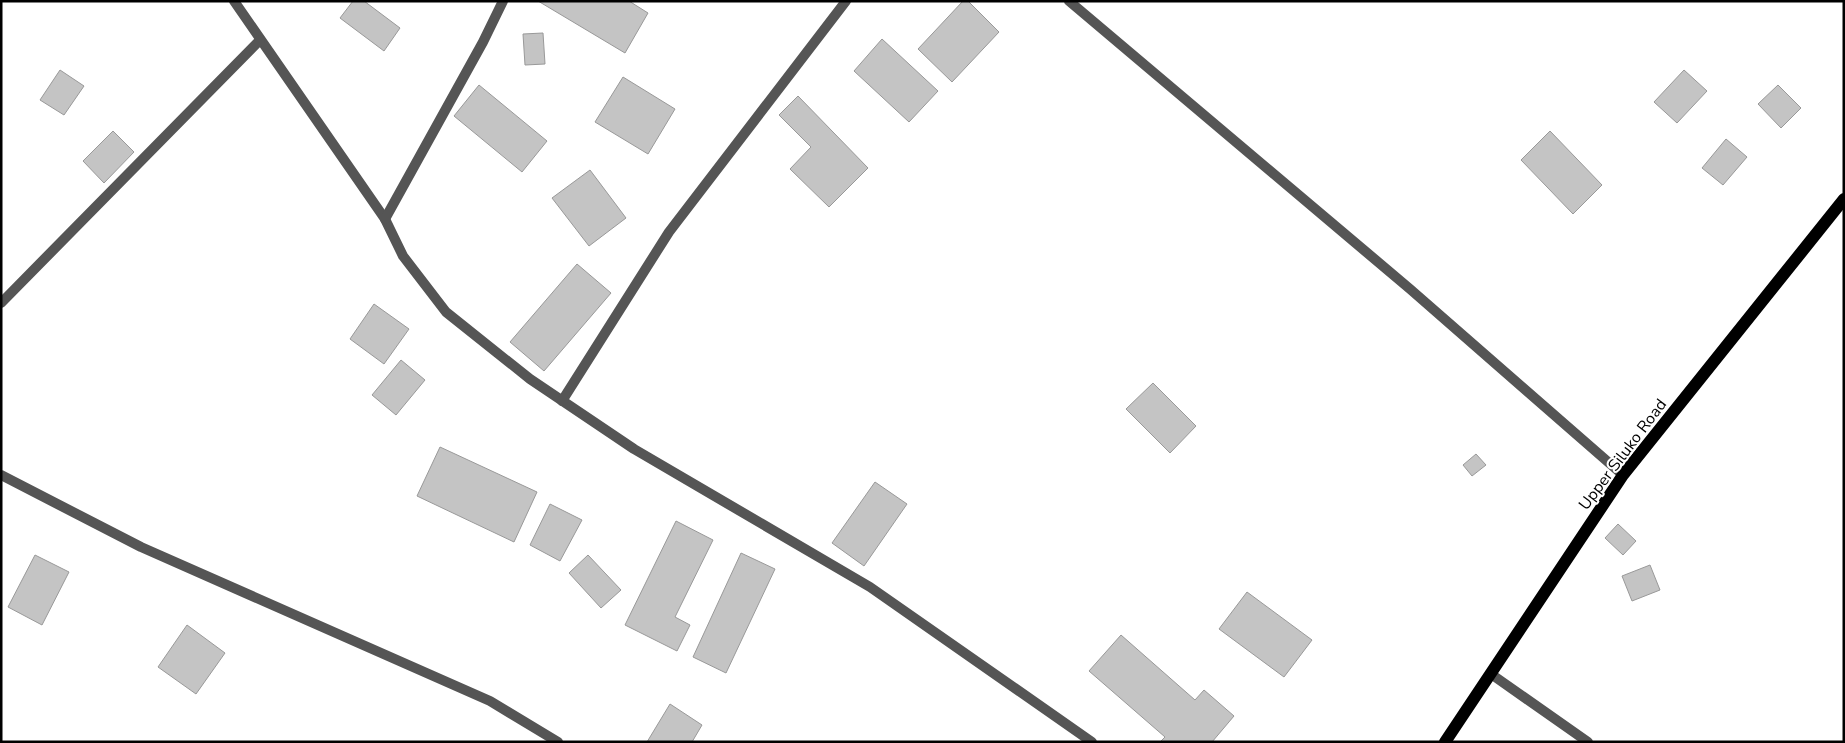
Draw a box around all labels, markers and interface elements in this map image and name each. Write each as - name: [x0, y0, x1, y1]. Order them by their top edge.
- street label: Upper Siluko Road: [1574, 394, 1672, 515]

